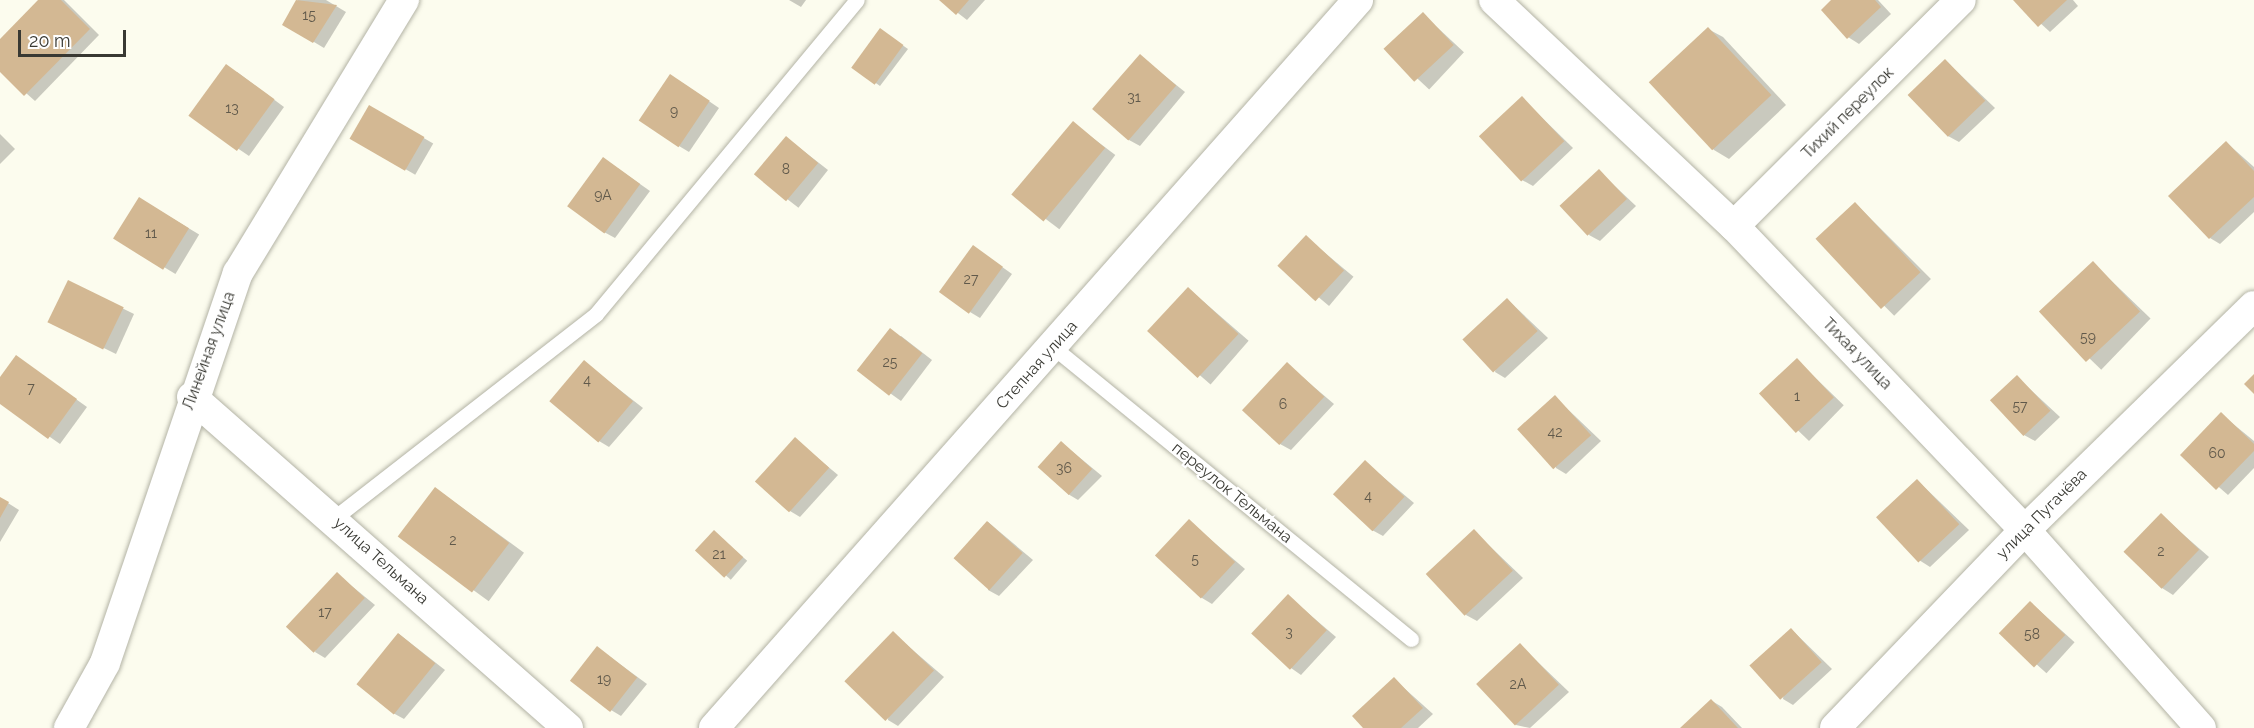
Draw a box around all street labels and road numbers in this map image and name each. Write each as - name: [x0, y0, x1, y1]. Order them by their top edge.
- street label: Тихий переулок: [1798, 63, 1898, 163]
- street label: Линейная улица: [179, 289, 239, 413]
- street label: Тихая улица: [1818, 314, 1896, 394]
- street label: Степная улица: [992, 317, 1082, 413]
- street label: переулок Тельмана: [1168, 439, 1296, 547]
- street label: улица Пугачёва: [1993, 465, 2091, 563]
- street label: улица Тельмана: [329, 513, 433, 609]

